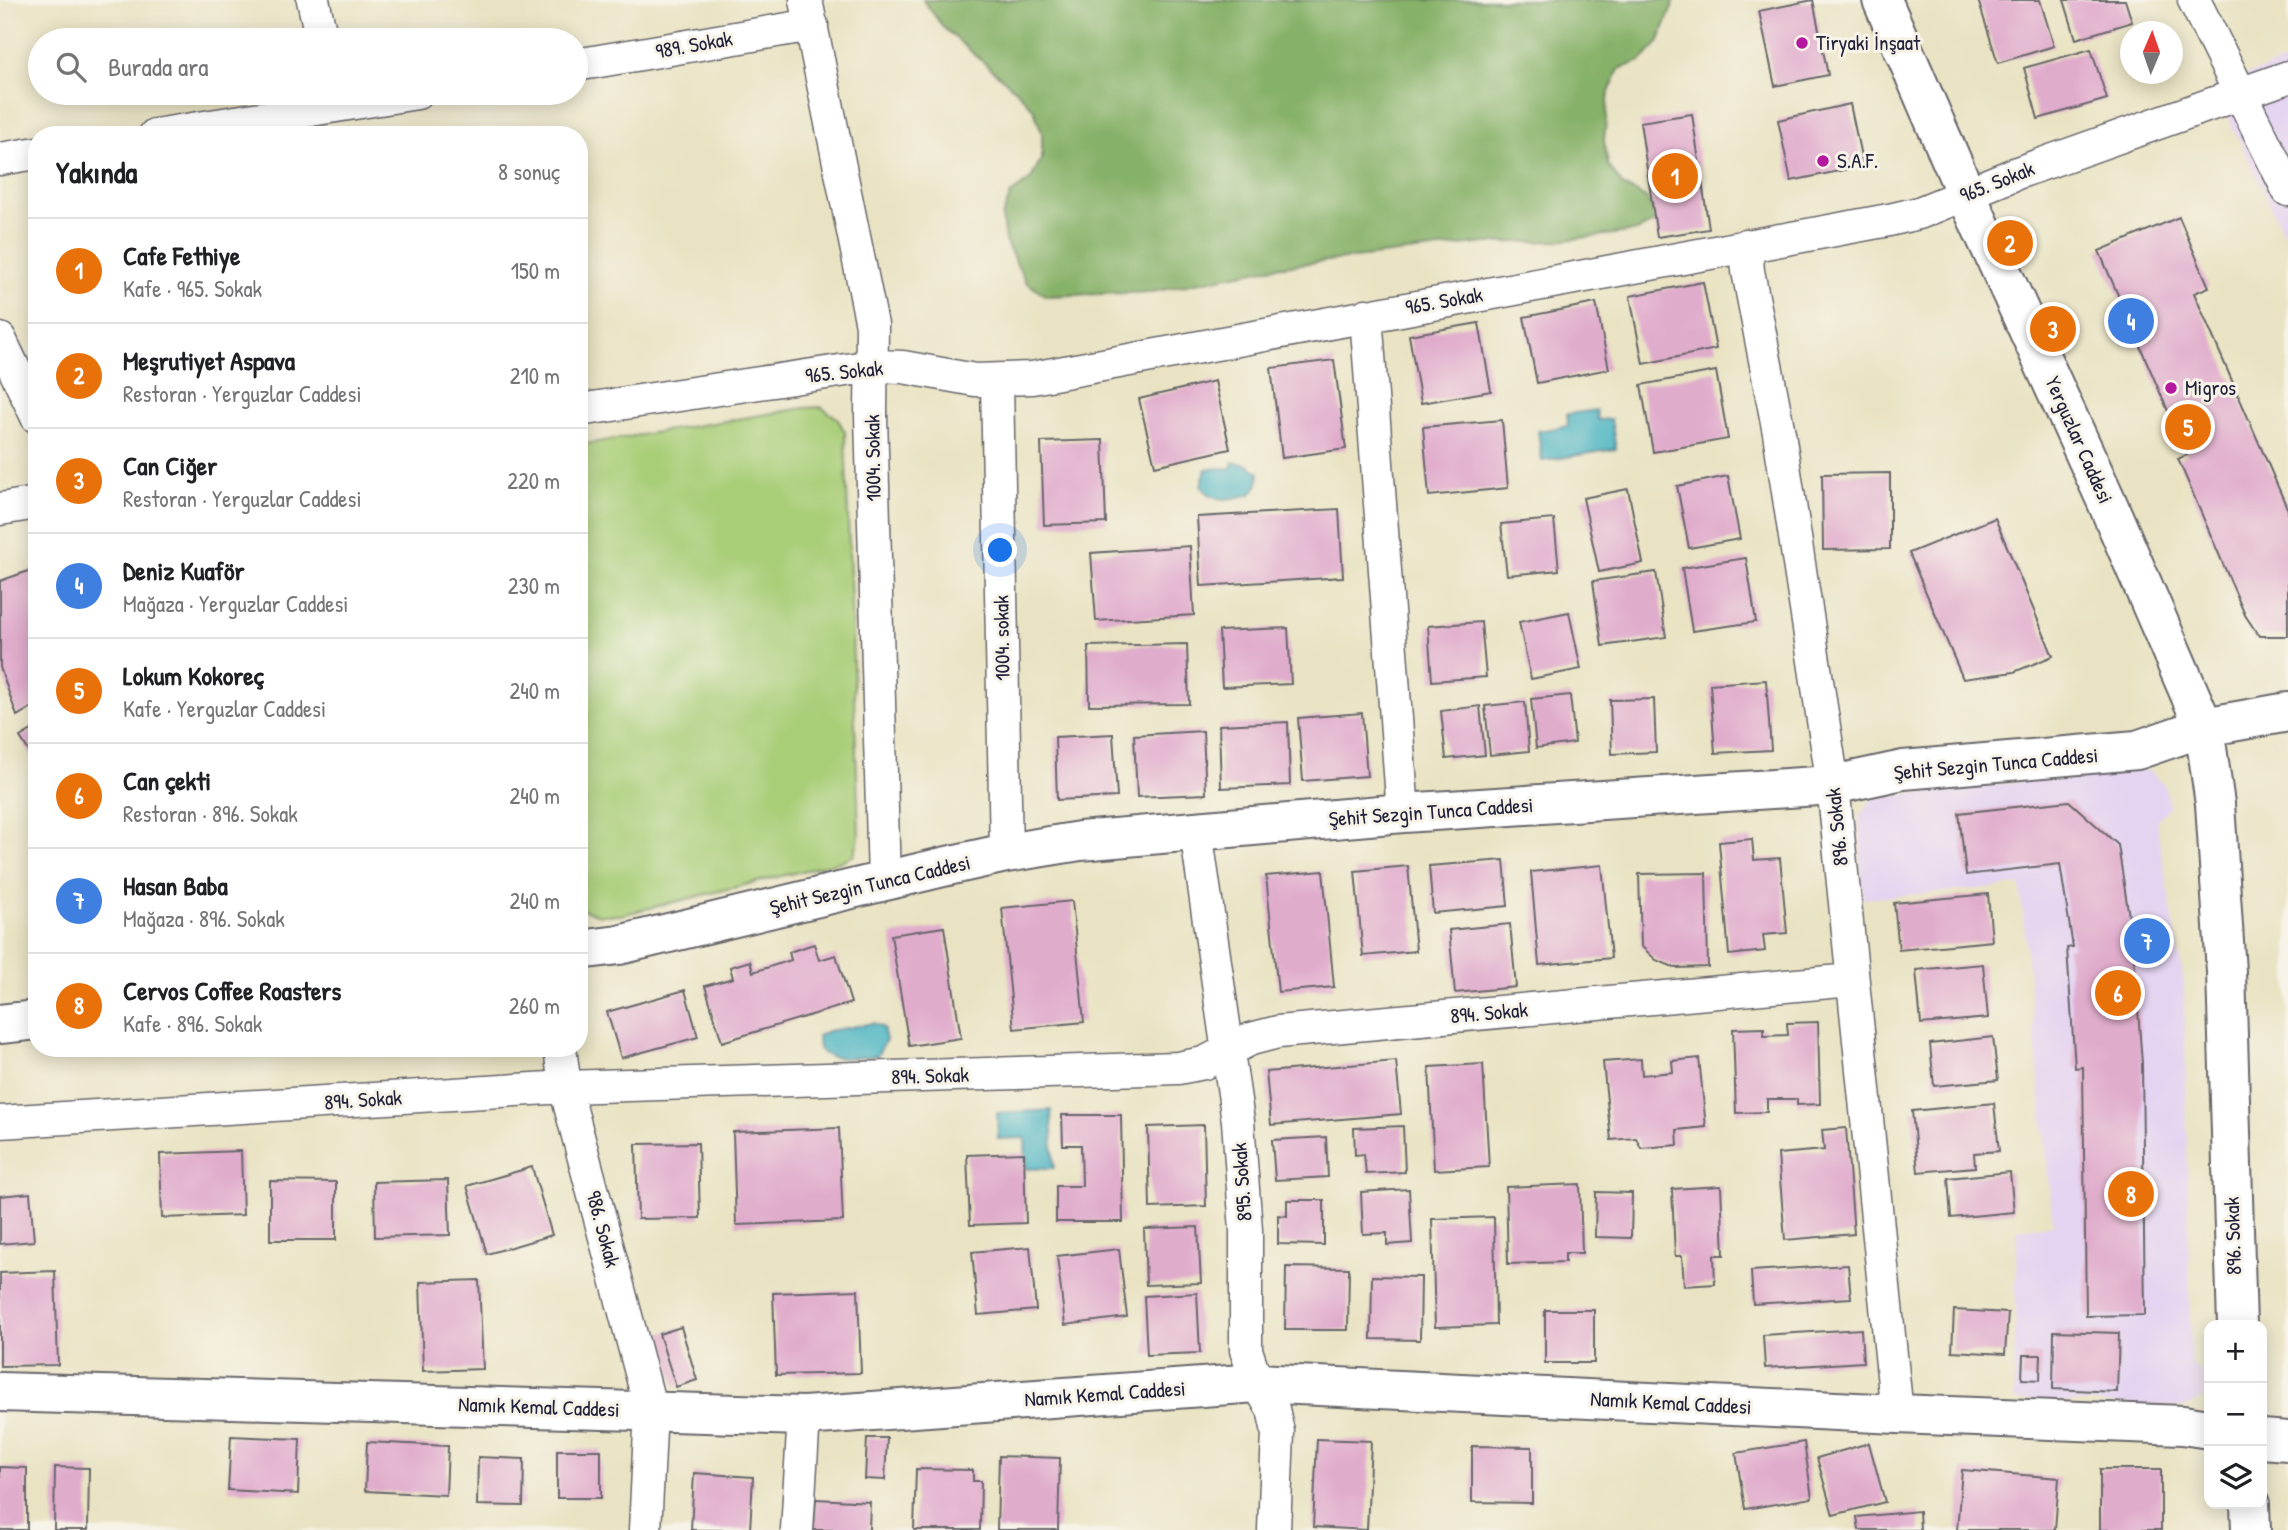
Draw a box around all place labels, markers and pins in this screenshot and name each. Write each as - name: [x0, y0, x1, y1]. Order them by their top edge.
- place label: Tiryaki İnşaat: [1816, 28, 1921, 57]
- marker: Tiryaki İnşaat: [1794, 35, 1810, 51]
- place label: S.A.F.: [1837, 146, 1878, 175]
- pin: 1: [1652, 150, 1698, 202]
- marker: S.A.F.: [1815, 153, 1831, 169]
- pin: 2: [1987, 217, 2033, 269]
- pin: 4: [2108, 295, 2154, 347]
- pin: 3: [2030, 303, 2076, 355]
- place label: Migros: [2185, 373, 2236, 402]
- marker: Migros: [2163, 380, 2179, 396]
- pin: 5: [2165, 401, 2211, 453]
- pin: 7: [2124, 915, 2170, 967]
- pin: 6: [2095, 967, 2141, 1019]
- pin: 8: [2108, 1168, 2154, 1220]

